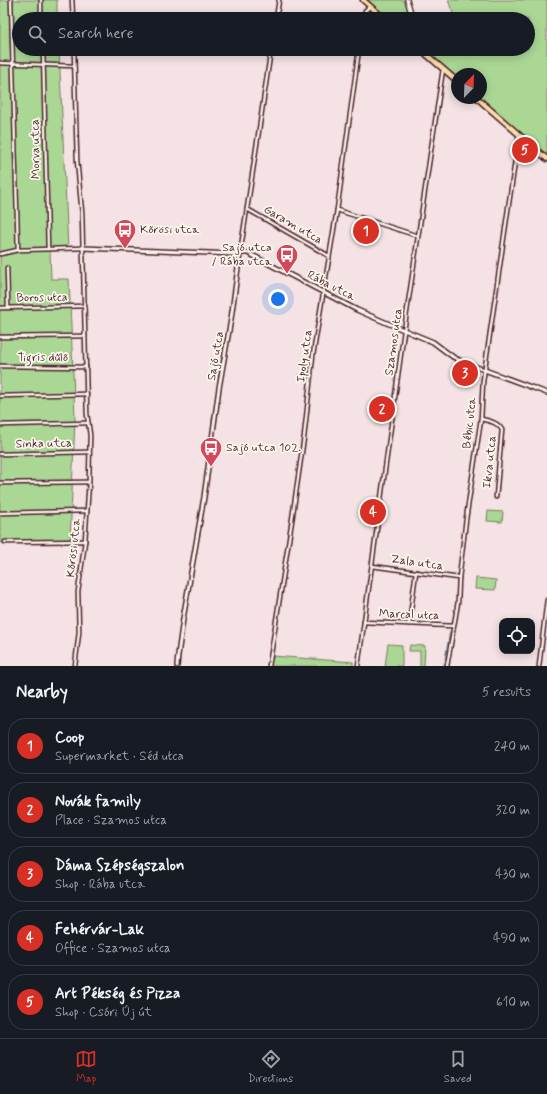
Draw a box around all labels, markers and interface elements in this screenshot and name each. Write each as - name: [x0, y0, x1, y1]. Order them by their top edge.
- search box: [12, 12, 535, 56]
- icon: search: [26, 23, 48, 45]
- text: Search here: [58, 24, 134, 44]
- north arrow: [451, 68, 487, 104]
- street label: Morva utca: [27, 119, 45, 179]
- pin: 5: [512, 135, 538, 165]
- street label: Garam utca: [261, 202, 325, 248]
- pin: 1: [353, 216, 379, 246]
- bus stop icon: Kőrösi utca: [112, 217, 138, 250]
- place label: Kőrösi utca: [140, 222, 200, 238]
- place label: Sajó utca / Rába utca: [212, 240, 273, 270]
- bus stop icon: Sajó utca / Rába utca: [274, 242, 300, 275]
- street label: Rába utca: [304, 267, 358, 305]
- your location: [268, 289, 288, 309]
- street label: Boros utca: [16, 290, 68, 306]
- street label: Szamos utca: [381, 307, 407, 377]
- street label: Ipoly utca: [293, 329, 317, 383]
- street label: Sajó utca: [204, 330, 228, 382]
- street label: Tigris dűlő: [18, 350, 68, 367]
- pin: 3: [452, 358, 478, 388]
- pin: 2: [369, 394, 395, 424]
- street label: Bébic utca: [459, 396, 481, 449]
- bus stop icon: Sajó utca 102.: [198, 435, 224, 468]
- street label: Ikva utca: [479, 435, 501, 489]
- street label: Sinka utca: [16, 436, 72, 452]
- place label: Sajó utca 102.: [226, 440, 301, 456]
- pin: 4: [360, 497, 386, 527]
- street label: Kőrösi utca: [63, 517, 85, 578]
- street label: Zala utca: [390, 551, 444, 575]
- street label: Marcal utca: [379, 606, 439, 624]
- map controls: [499, 618, 535, 654]
- button: locate: [499, 618, 535, 654]
- text: Nearby: [16, 681, 68, 703]
- text: 5 results: [482, 684, 531, 701]
- text: Coop: [55, 728, 84, 748]
- text: 1: [27, 738, 33, 755]
- text: 240 m: [494, 738, 530, 755]
- text: Supermarket · Séd utca: [55, 748, 184, 765]
- text: Novák family: [55, 792, 141, 812]
- text: 2: [27, 802, 33, 819]
- text: 320 m: [496, 802, 530, 819]
- text: Place · Szamos utca: [55, 812, 167, 829]
- text: Dáma Szépségszalon: [55, 856, 184, 876]
- text: 3: [27, 866, 33, 883]
- text: 430 m: [495, 866, 530, 883]
- text: Shop · Rába utca: [55, 876, 145, 893]
- text: Fehérvár-Lak: [55, 920, 144, 940]
- text: 4: [26, 930, 34, 947]
- text: 490 m: [493, 930, 530, 947]
- text: Office · Szamos utca: [55, 940, 171, 957]
- text: Art Pékség és Pizza: [55, 984, 180, 1004]
- text: 5: [26, 994, 34, 1011]
- text: 610 m: [496, 994, 530, 1011]
- text: Shop · Csóri Új út: [55, 1004, 152, 1021]
- tab: Map: [75, 1048, 97, 1086]
- tab: Directions: [248, 1048, 293, 1086]
- tab: Saved: [444, 1048, 472, 1086]

